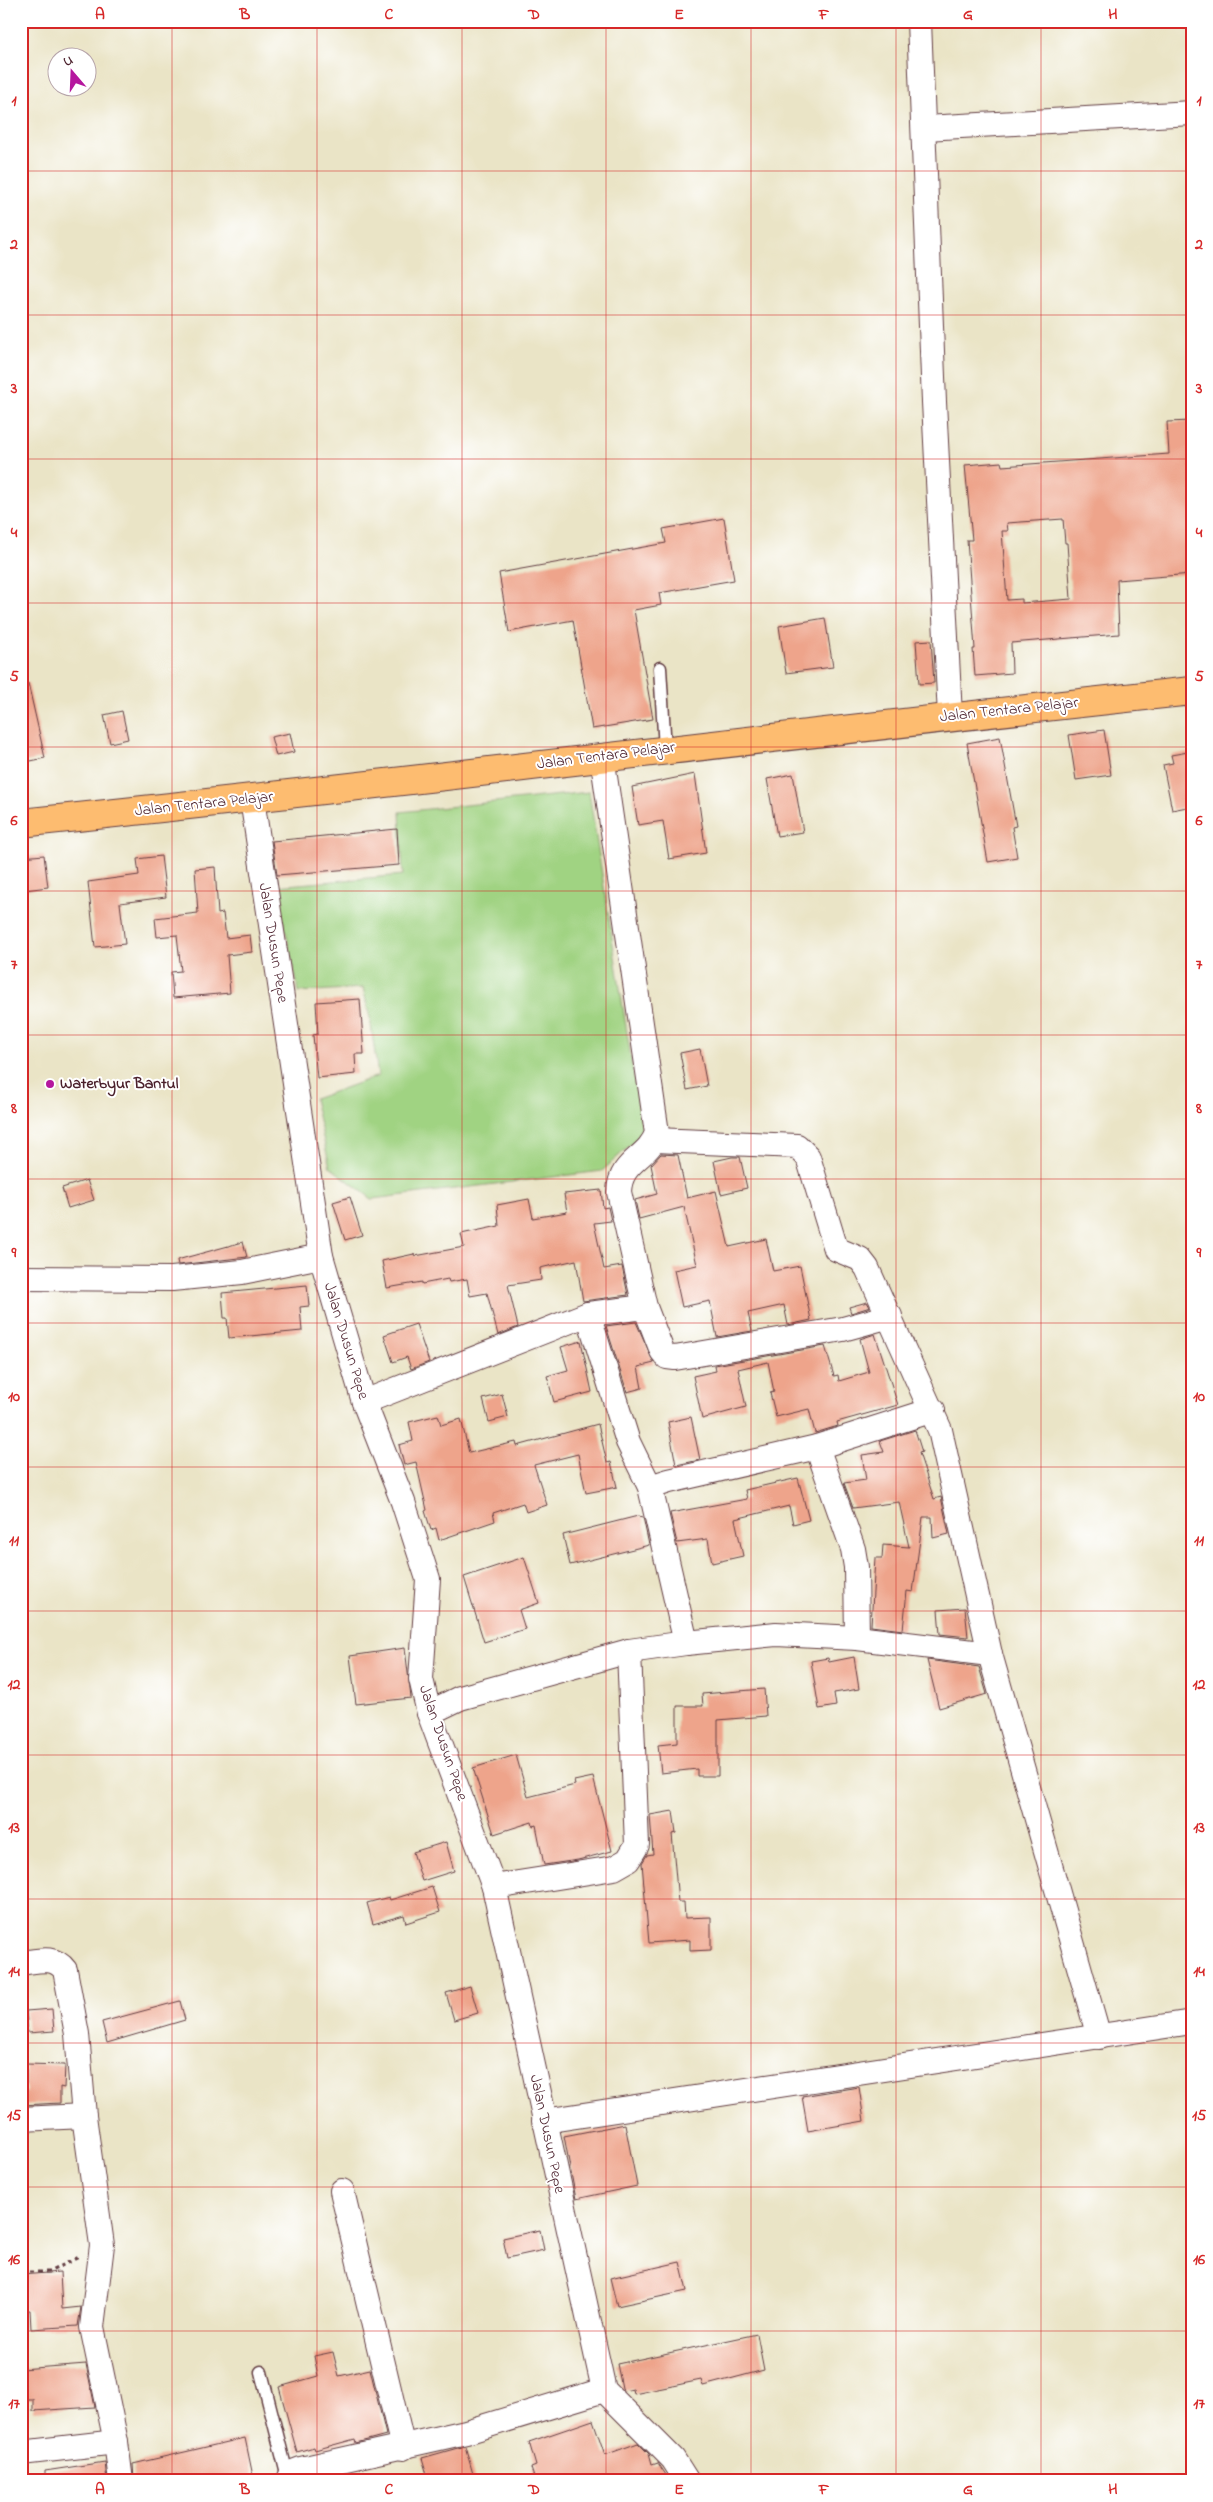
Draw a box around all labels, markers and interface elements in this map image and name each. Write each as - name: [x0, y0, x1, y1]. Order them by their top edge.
- text: A: [95, 3, 105, 27]
- text: B: [239, 3, 251, 27]
- text: C: [385, 3, 394, 27]
- text: D: [527, 3, 540, 27]
- text: E: [674, 3, 684, 27]
- text: F: [818, 3, 830, 27]
- text: G: [963, 3, 973, 27]
- text: H: [1108, 3, 1118, 27]
- north arrow: [48, 48, 98, 98]
- text: U: [61, 50, 76, 72]
- text: 1: [11, 89, 17, 113]
- text: 1: [1196, 89, 1202, 113]
- text: 2: [9, 233, 18, 257]
- text: 2: [1194, 233, 1203, 257]
- text: 3: [10, 377, 18, 401]
- text: 3: [1195, 377, 1203, 401]
- text: 4: [10, 521, 18, 545]
- text: 4: [1195, 521, 1203, 545]
- text: 5: [9, 665, 19, 689]
- text: 5: [1194, 665, 1204, 689]
- street label: Jalan Tentara Pelajar: [939, 691, 1079, 729]
- street label: Jalan Tentara Pelajar: [536, 736, 677, 776]
- street label: Jalan Tentara Pelajar: [134, 785, 274, 823]
- text: 6: [9, 809, 18, 833]
- text: 6: [1194, 809, 1203, 833]
- street label: Jalan Dusun Pepe: [252, 881, 294, 1005]
- text: 7: [11, 953, 18, 977]
- text: 7: [1196, 953, 1203, 977]
- place label: Waterbyur Bantul: [60, 1072, 179, 1097]
- marker: Waterbyur Bantul: [44, 1078, 56, 1090]
- text: 8: [10, 1097, 17, 1121]
- text: 8: [1195, 1097, 1202, 1121]
- text: 9: [11, 1241, 17, 1265]
- text: 9: [1196, 1241, 1202, 1265]
- street label: Jalan Dusun Pepe: [317, 1280, 375, 1403]
- text: 10: [8, 1385, 20, 1409]
- text: 10: [1193, 1385, 1205, 1409]
- text: 11: [9, 1529, 20, 1553]
- text: 11: [1194, 1529, 1205, 1553]
- text: 12: [7, 1673, 21, 1697]
- text: 12: [1192, 1673, 1206, 1697]
- street label: Jalan Dusun Pepe: [412, 1682, 474, 1805]
- text: 13: [8, 1816, 20, 1840]
- text: 13: [1193, 1816, 1205, 1840]
- text: 14: [8, 1960, 20, 1984]
- text: 14: [1193, 1960, 1205, 1984]
- street label: Jalan Dusun Pepe: [523, 2072, 571, 2196]
- text: 15: [7, 2104, 22, 2128]
- text: 15: [1192, 2104, 1207, 2128]
- text: 16: [8, 2248, 21, 2272]
- text: 16: [1193, 2248, 1206, 2272]
- text: 17: [8, 2392, 20, 2416]
- text: 17: [1193, 2392, 1205, 2416]
- text: A: [95, 2478, 105, 2502]
- text: B: [239, 2478, 251, 2502]
- text: C: [385, 2478, 394, 2502]
- text: D: [527, 2478, 540, 2502]
- text: E: [674, 2478, 684, 2502]
- text: F: [818, 2478, 830, 2502]
- text: G: [963, 2478, 973, 2502]
- text: H: [1108, 2478, 1118, 2502]

